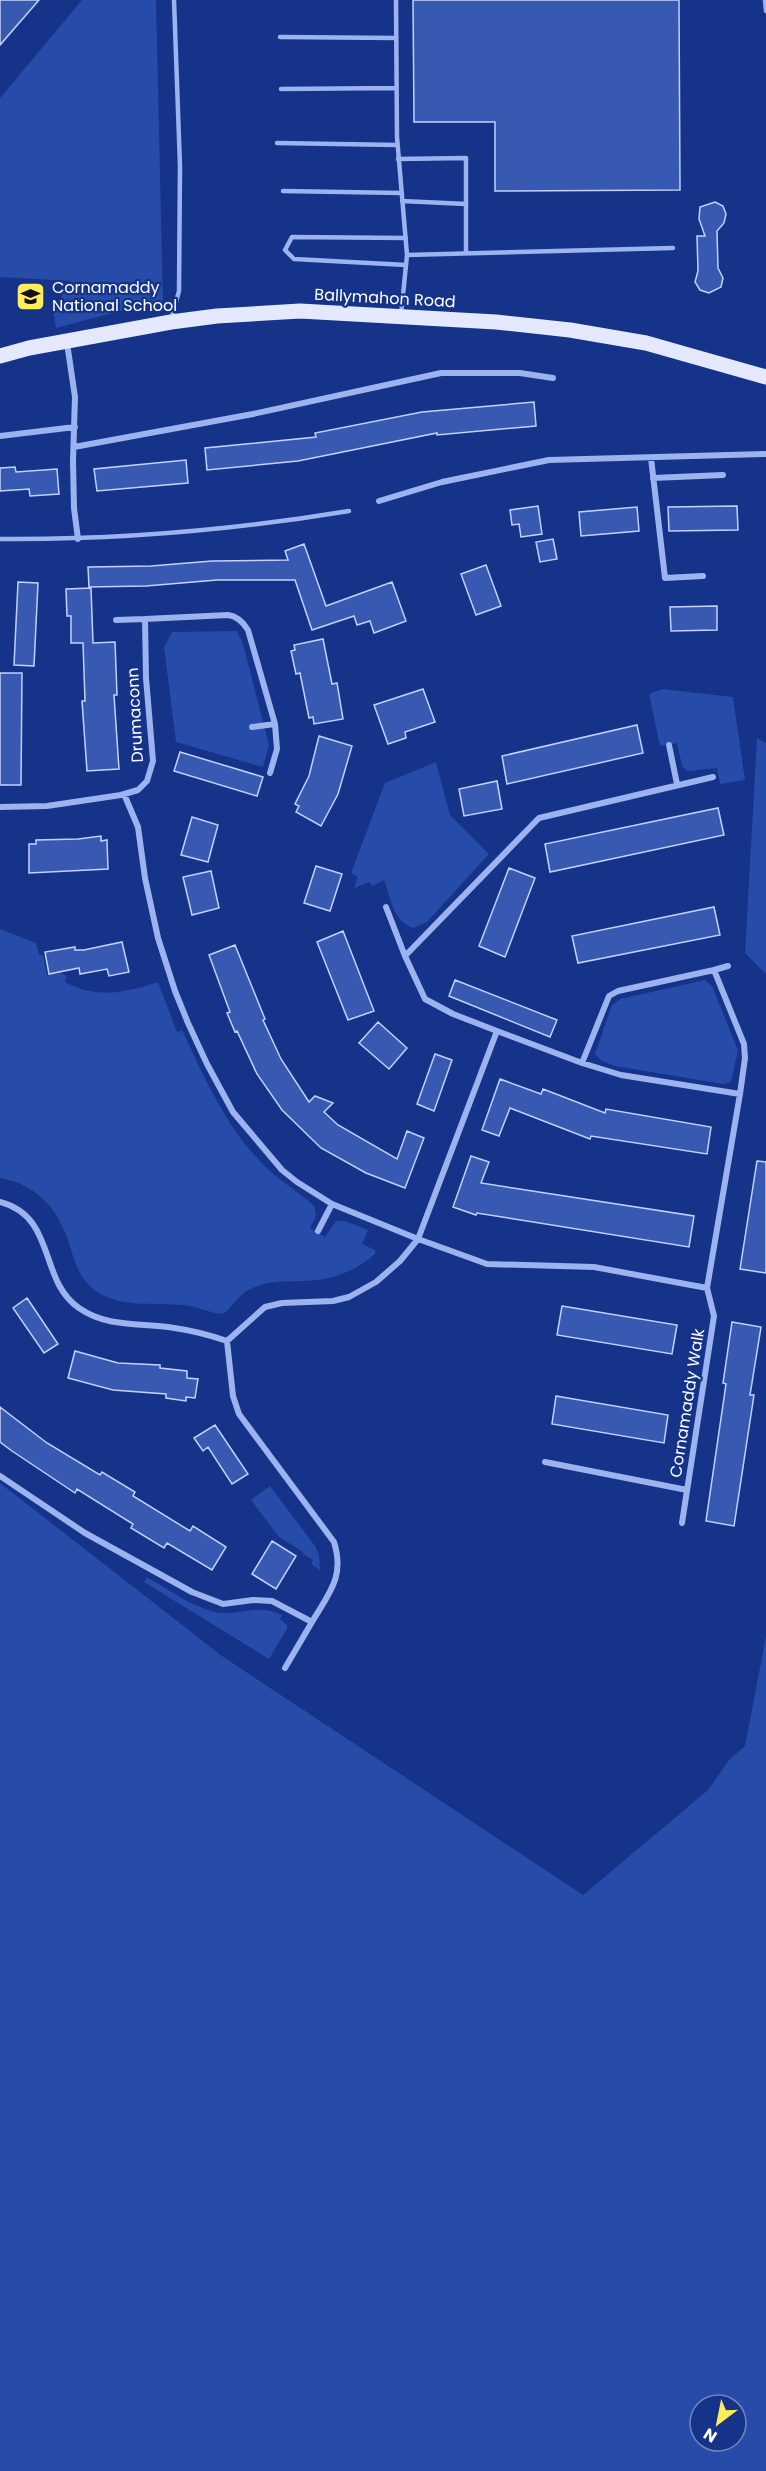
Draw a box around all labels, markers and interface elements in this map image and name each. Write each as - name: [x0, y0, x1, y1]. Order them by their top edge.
- place label: Cornamaddy National School: [52, 276, 177, 317]
- school or university icon: Cornamaddy National School: [15, 280, 47, 312]
- street label: Ballymahon Road: [314, 283, 456, 313]
- street label: Drumaconn: [121, 667, 149, 763]
- street label: Cornamaddy Walk: [664, 1326, 710, 1479]
- north arrow: [688, 2393, 748, 2453]
- text: N: [699, 2422, 722, 2448]

